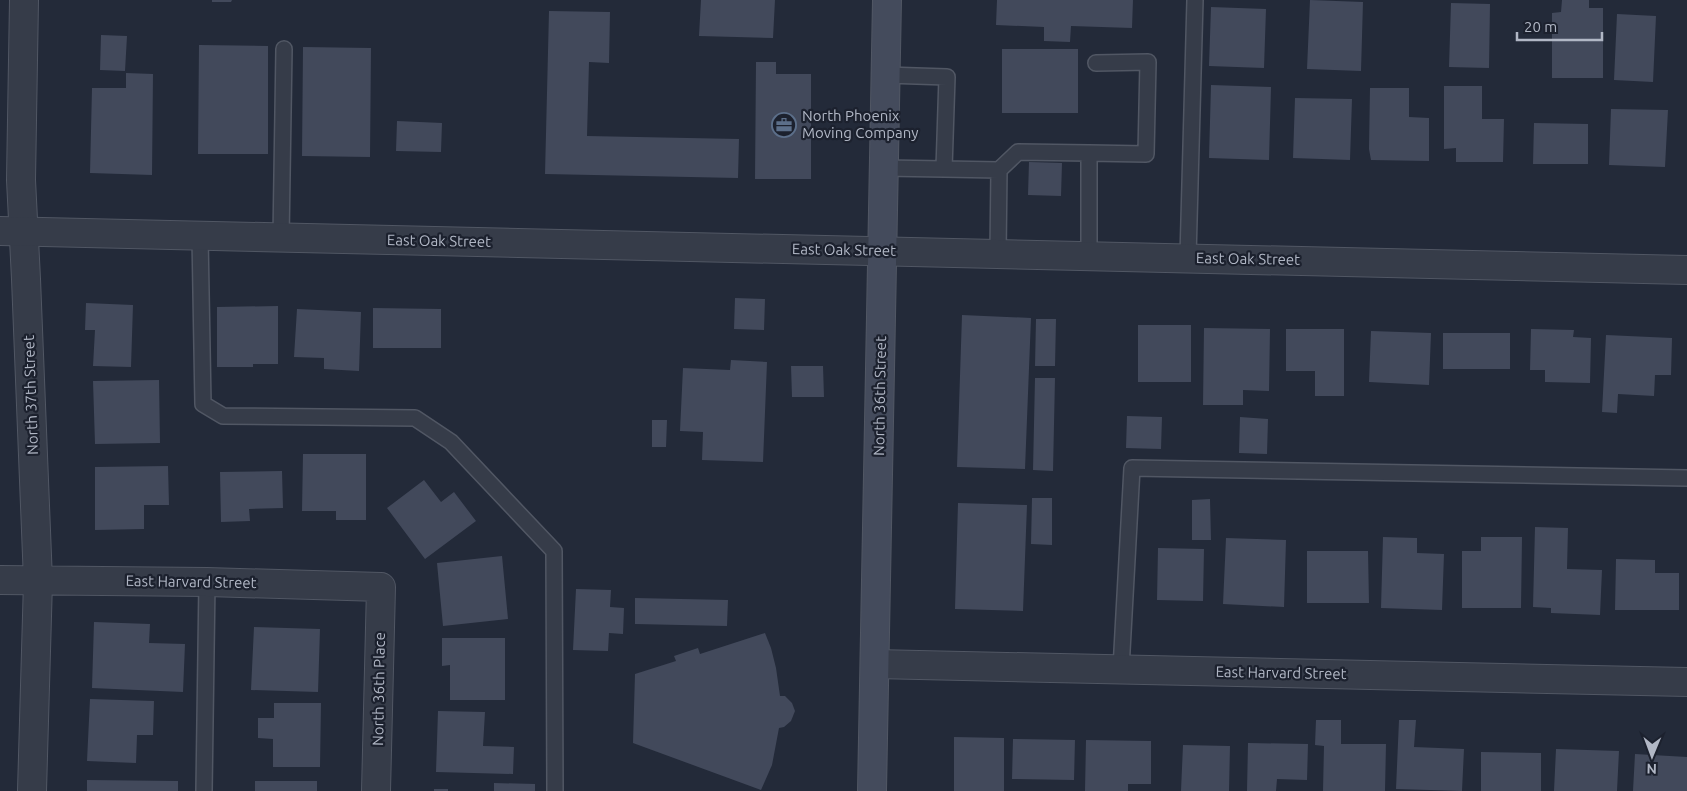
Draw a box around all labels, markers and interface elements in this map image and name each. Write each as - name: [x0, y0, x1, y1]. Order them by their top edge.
- scale bar: [1517, 10, 1602, 42]
- text: 20 m: [1524, 18, 1557, 35]
- place label: North Phoenix Moving Company: [802, 107, 918, 141]
- office icon: North Phoenix Moving Company: [771, 112, 797, 138]
- street label: East Oak Street: [387, 231, 491, 250]
- street label: East Oak Street: [792, 240, 896, 259]
- street label: East Oak Street: [1196, 249, 1300, 268]
- street label: North 37th Street: [20, 335, 41, 455]
- street label: North 36th Street: [870, 336, 889, 456]
- street label: East Harvard Street: [125, 572, 257, 591]
- street label: North 36th Place: [369, 632, 388, 746]
- street label: East Harvard Street: [1215, 663, 1347, 682]
- north arrow: [1627, 731, 1677, 781]
- text: N: [1646, 761, 1657, 777]

